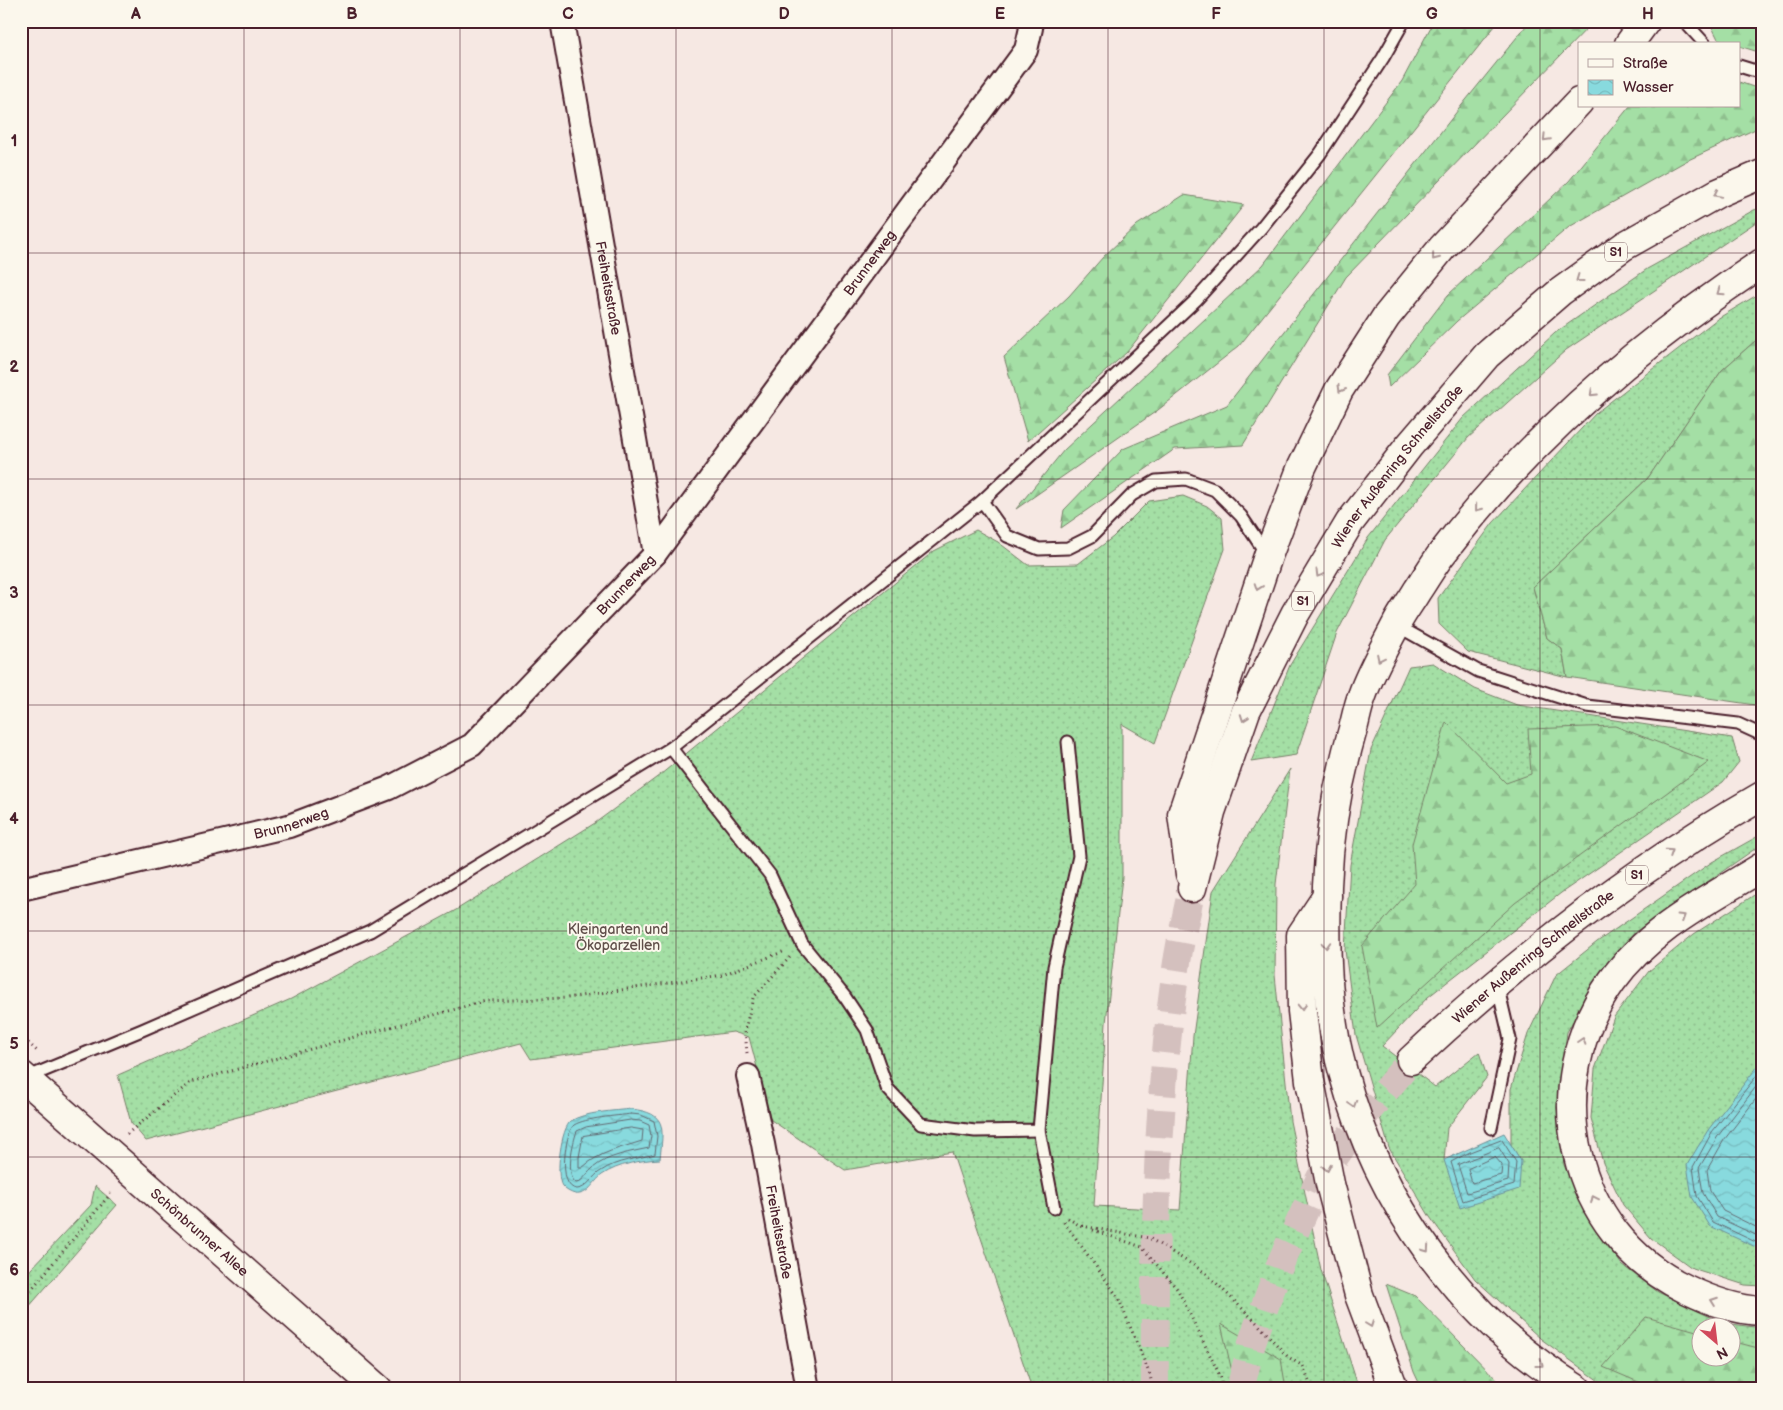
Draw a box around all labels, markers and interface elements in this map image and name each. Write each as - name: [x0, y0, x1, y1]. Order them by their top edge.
- text: A: [130, 5, 141, 24]
- text: B: [346, 5, 358, 24]
- text: C: [562, 5, 574, 24]
- text: D: [778, 5, 790, 24]
- text: E: [995, 5, 1005, 24]
- text: F: [1211, 5, 1221, 24]
- text: G: [1426, 5, 1438, 24]
- text: H: [1642, 5, 1654, 24]
- legend: [1578, 42, 1740, 108]
- text: Straße: [1623, 54, 1668, 73]
- text: Wasser: [1623, 78, 1674, 97]
- text: 1: [11, 132, 17, 151]
- one-way arrow: [1543, 133, 1552, 142]
- one-way arrow: [1714, 188, 1723, 198]
- street label: Brunnerweg: [840, 227, 899, 299]
- street label: Freiheitsstraße: [592, 240, 625, 336]
- road number: S1: [1605, 242, 1627, 262]
- one-way arrow: [1431, 251, 1440, 260]
- one-way arrow: [1576, 273, 1585, 281]
- one-way arrow: [1716, 286, 1726, 295]
- text: 2: [9, 358, 19, 377]
- street label: Wiener Außenring Schnellstraße: [1328, 381, 1466, 551]
- one-way arrow: [1337, 383, 1347, 392]
- one-way arrow: [1589, 387, 1598, 396]
- one-way arrow: [1475, 503, 1484, 512]
- street label: Brunnerweg: [593, 551, 659, 618]
- one-way arrow: [1316, 568, 1326, 577]
- one-way arrow: [1254, 582, 1264, 590]
- text: 3: [9, 584, 19, 603]
- road number: S1: [1292, 592, 1314, 610]
- one-way arrow: [1376, 653, 1386, 662]
- one-way arrow: [1240, 713, 1250, 721]
- street label: Brunnerweg: [252, 803, 331, 843]
- text: 4: [9, 810, 19, 829]
- one-way arrow: [1664, 849, 1673, 858]
- road number: S1: [1626, 866, 1648, 884]
- street label: Wiener Außenring Schnellstraße: [1449, 886, 1617, 1027]
- one-way arrow: [1676, 914, 1685, 923]
- park label: Kleingarten und Ökoparzellen: [568, 921, 668, 954]
- one-way arrow: [1320, 941, 1331, 949]
- one-way arrow: [1297, 1003, 1308, 1011]
- text: 5: [9, 1035, 19, 1054]
- one-way arrow: [1576, 1037, 1586, 1046]
- one-way arrow: [1347, 1100, 1357, 1108]
- one-way arrow: [1322, 1163, 1332, 1172]
- street label: Freiheitsstraße: [762, 1184, 796, 1280]
- street label: Schönbrunner Allee: [147, 1185, 252, 1280]
- one-way arrow: [1590, 1195, 1600, 1204]
- one-way arrow: [1420, 1243, 1429, 1252]
- text: 6: [9, 1261, 19, 1280]
- one-way arrow: [1710, 1297, 1719, 1308]
- north arrow: [1690, 1318, 1740, 1368]
- one-way arrow: [1364, 1319, 1374, 1328]
- text: N: [1713, 1343, 1731, 1363]
- one-way arrow: [1534, 1358, 1544, 1367]

